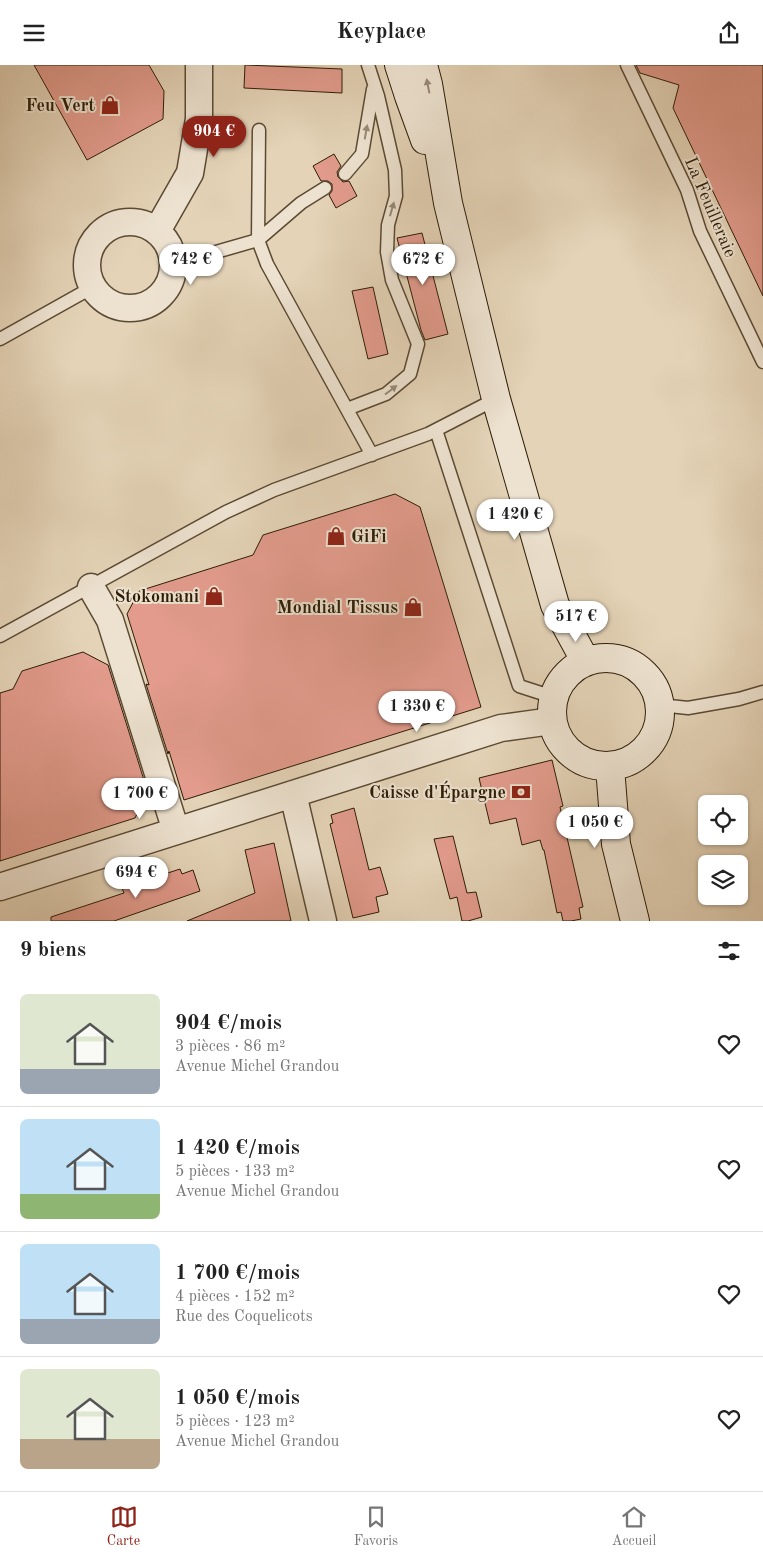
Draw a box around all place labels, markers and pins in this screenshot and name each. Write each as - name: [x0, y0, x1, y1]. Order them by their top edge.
- shop icon: Feu Vert: [99, 94, 121, 116]
- place label: Feu Vert: [25, 97, 95, 115]
- pin: 904 €: [179, 116, 249, 158]
- pin: 742 €: [156, 243, 226, 286]
- pin: 672 €: [388, 243, 458, 286]
- pin: 1 420 €: [469, 499, 561, 541]
- shop icon: GiFi: [325, 525, 347, 547]
- place label: GiFi: [351, 528, 387, 546]
- shop icon: Stokomani: [203, 585, 225, 607]
- place label: Stokomani: [114, 588, 199, 606]
- shop icon: Mondial Tissus: [402, 596, 424, 618]
- place label: Mondial Tissus: [277, 599, 398, 617]
- pin: 517 €: [541, 601, 611, 643]
- pin: 1 330 €: [371, 691, 463, 733]
- pin: 1 700 €: [94, 777, 186, 820]
- place label: Caisse d'Épargne: [369, 780, 506, 802]
- bank icon: Caisse d'Épargne: [510, 781, 532, 803]
- pin: 1 050 €: [549, 807, 641, 849]
- pin: 694 €: [101, 857, 171, 899]

